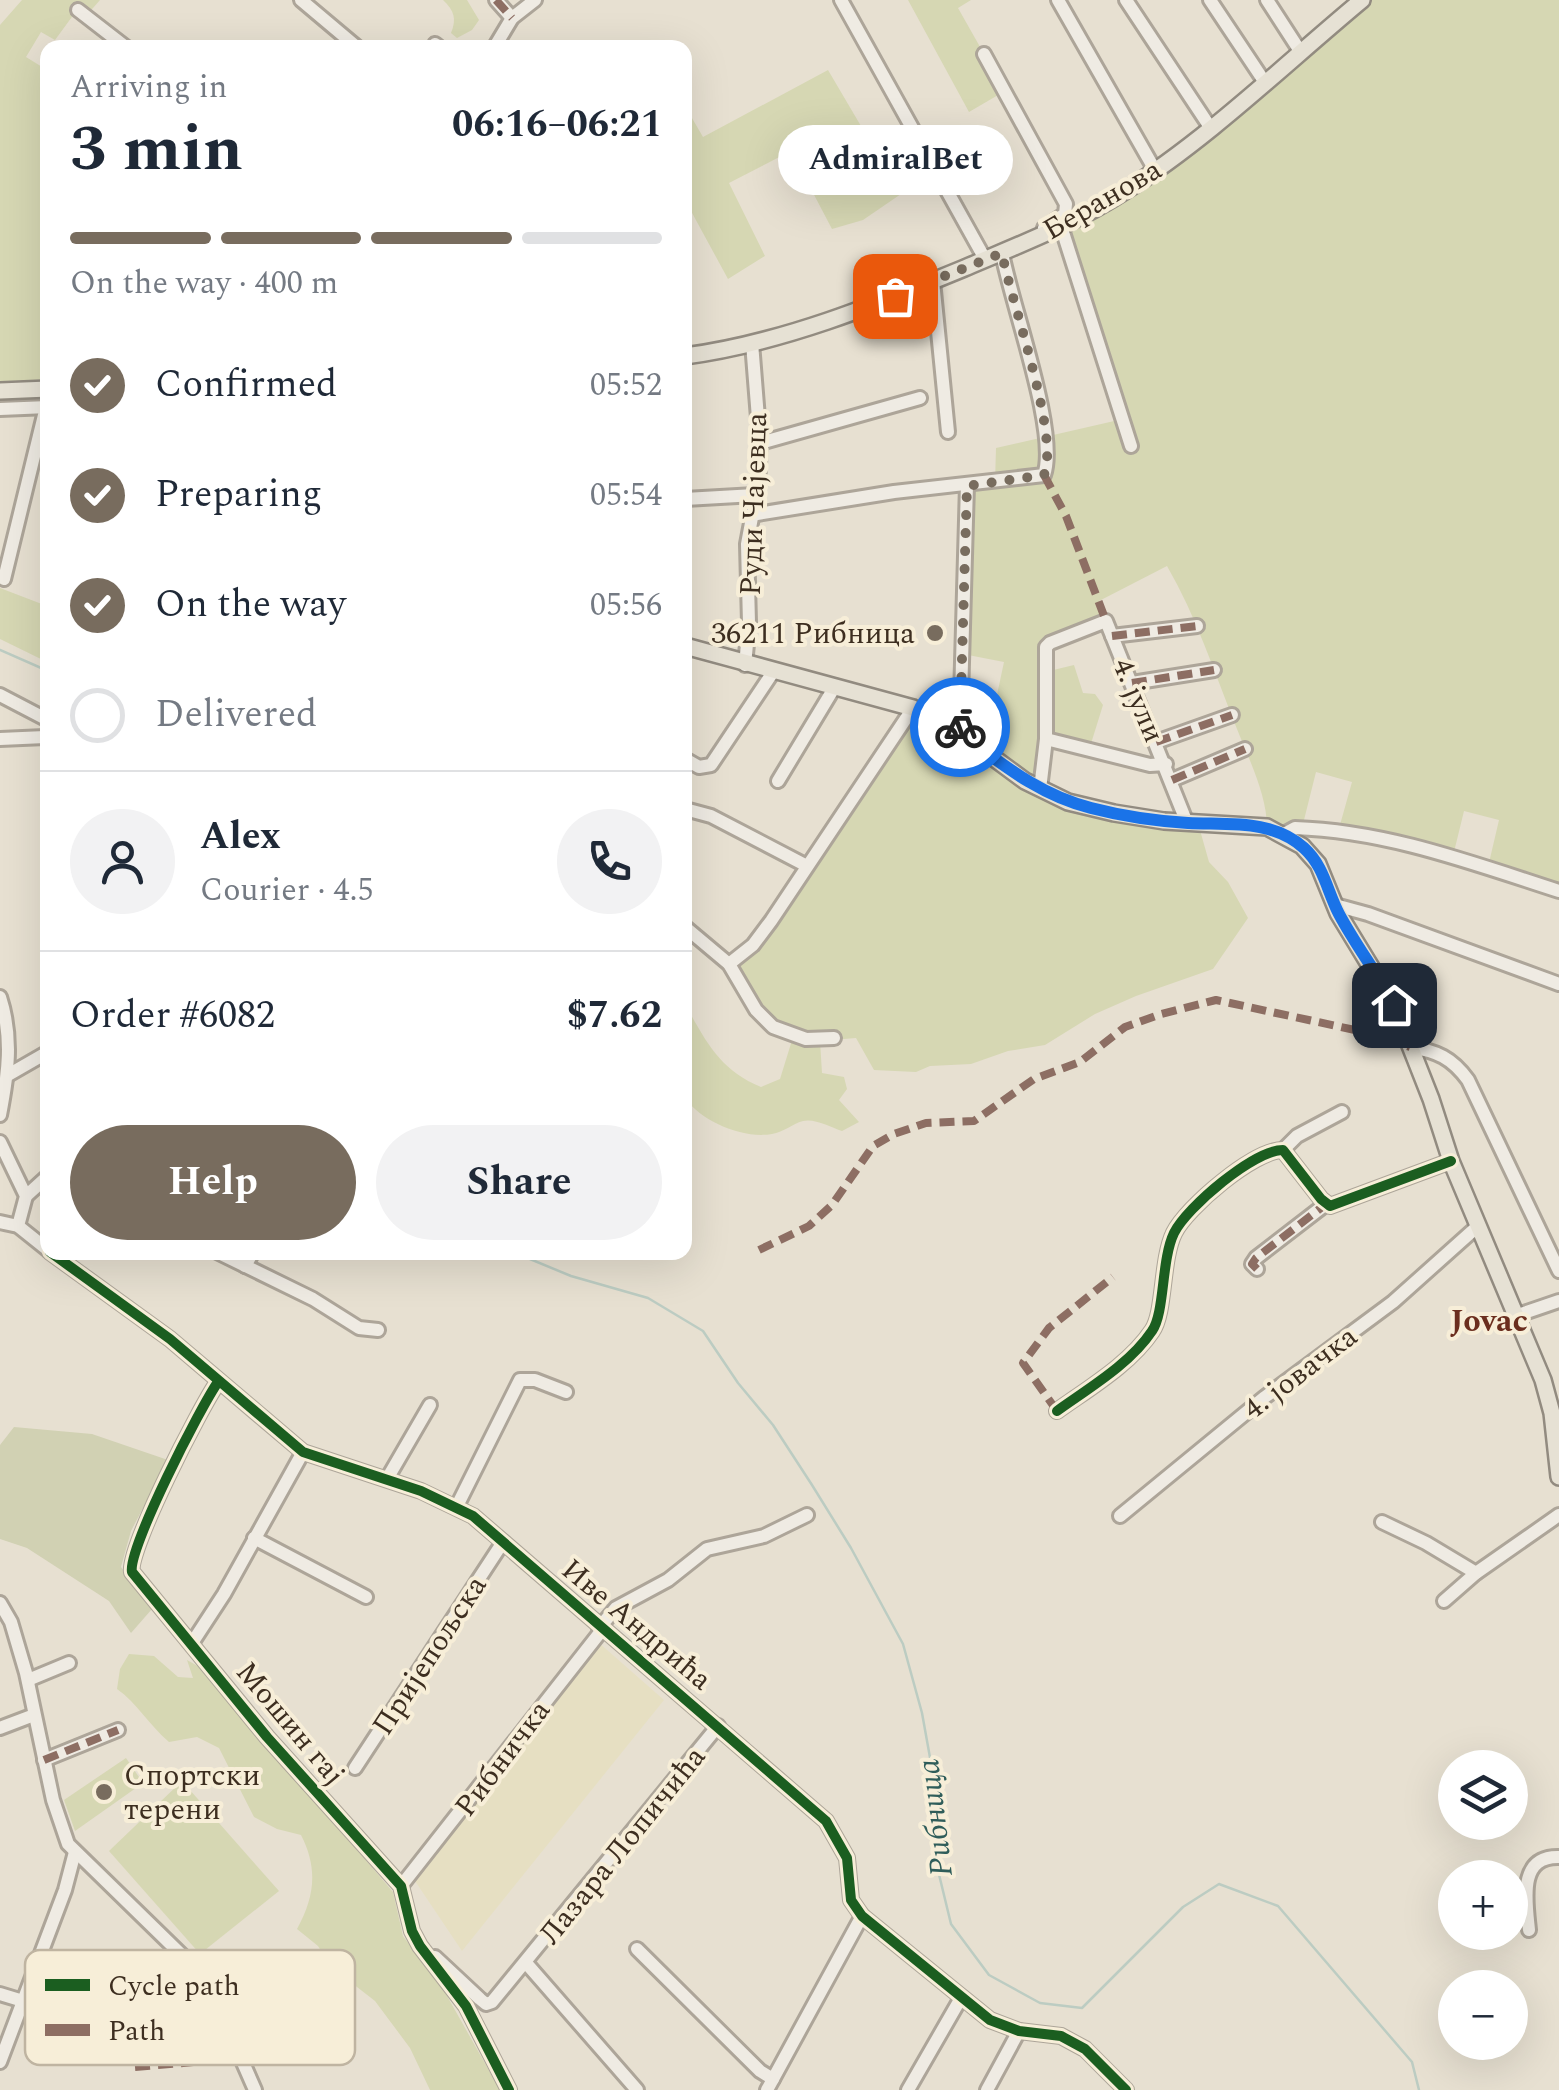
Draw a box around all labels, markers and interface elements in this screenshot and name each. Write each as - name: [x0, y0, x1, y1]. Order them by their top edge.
- text: Arriving in: [70, 63, 227, 112]
- text: 06:16–06:21: [452, 96, 662, 154]
- text: 3 min: [70, 100, 243, 199]
- callout: AdmiralBet: [778, 126, 1012, 196]
- text: AdmiralBet: [808, 135, 983, 184]
- street label: Беранова: [1034, 147, 1171, 253]
- pin: [853, 254, 938, 339]
- text: On the way · 400 m: [70, 259, 338, 308]
- icon: bag: [868, 269, 923, 324]
- text: Confirmed: [155, 356, 337, 414]
- icon: check: [70, 358, 125, 413]
- text: 05:52: [590, 361, 662, 410]
- street label: Руди Чајевца: [728, 411, 780, 597]
- text: Preparing: [155, 466, 322, 524]
- icon: check: [70, 468, 125, 523]
- text: 05:54: [590, 471, 662, 520]
- text: On the way: [155, 576, 346, 634]
- icon: check: [70, 578, 125, 633]
- text: 05:56: [590, 581, 662, 630]
- place label: 36211 Рибница: [711, 611, 915, 657]
- marker: 36211 Рибница: [924, 622, 946, 644]
- street label: 4. јули: [1100, 651, 1176, 750]
- courier: [910, 677, 1010, 777]
- text: Delivered: [155, 686, 317, 744]
- icon: bike: [933, 700, 988, 755]
- text: Alex: [200, 808, 281, 866]
- button: person: [70, 809, 175, 914]
- button: phone: [557, 809, 662, 914]
- text: Courier · 4.5: [200, 866, 373, 915]
- pin: [1352, 963, 1437, 1048]
- icon: home: [1367, 978, 1422, 1033]
- text: Order #6082: [70, 987, 275, 1045]
- text: $7.62: [567, 987, 662, 1045]
- button: Help: [70, 1125, 356, 1240]
- button: Share: [376, 1125, 662, 1240]
- district label: Jovac: [1450, 1297, 1528, 1346]
- street label: 4. јовачка: [1233, 1314, 1368, 1431]
- street label: Иве Андрића: [551, 1548, 722, 1702]
- street label: Пријепољска: [361, 1566, 499, 1745]
- street label: Мошин гај: [224, 1651, 356, 1796]
- street label: Рибничка: [443, 1690, 562, 1827]
- street label: Лазара Лопичића: [528, 1736, 718, 1955]
- map controls: [1438, 1750, 1528, 2060]
- button: layers: [1438, 1750, 1528, 1840]
- place label: Спортски терени: [124, 1753, 260, 1833]
- water label: Рибница: [904, 1756, 967, 1879]
- marker: Спортски терени: [93, 1781, 115, 1803]
- button: +: [1438, 1860, 1528, 1950]
- legend: [25, 1950, 355, 2065]
- text: Cycle path: [108, 1965, 240, 2008]
- button: −: [1438, 1970, 1528, 2060]
- text: Path: [108, 2010, 165, 2053]

